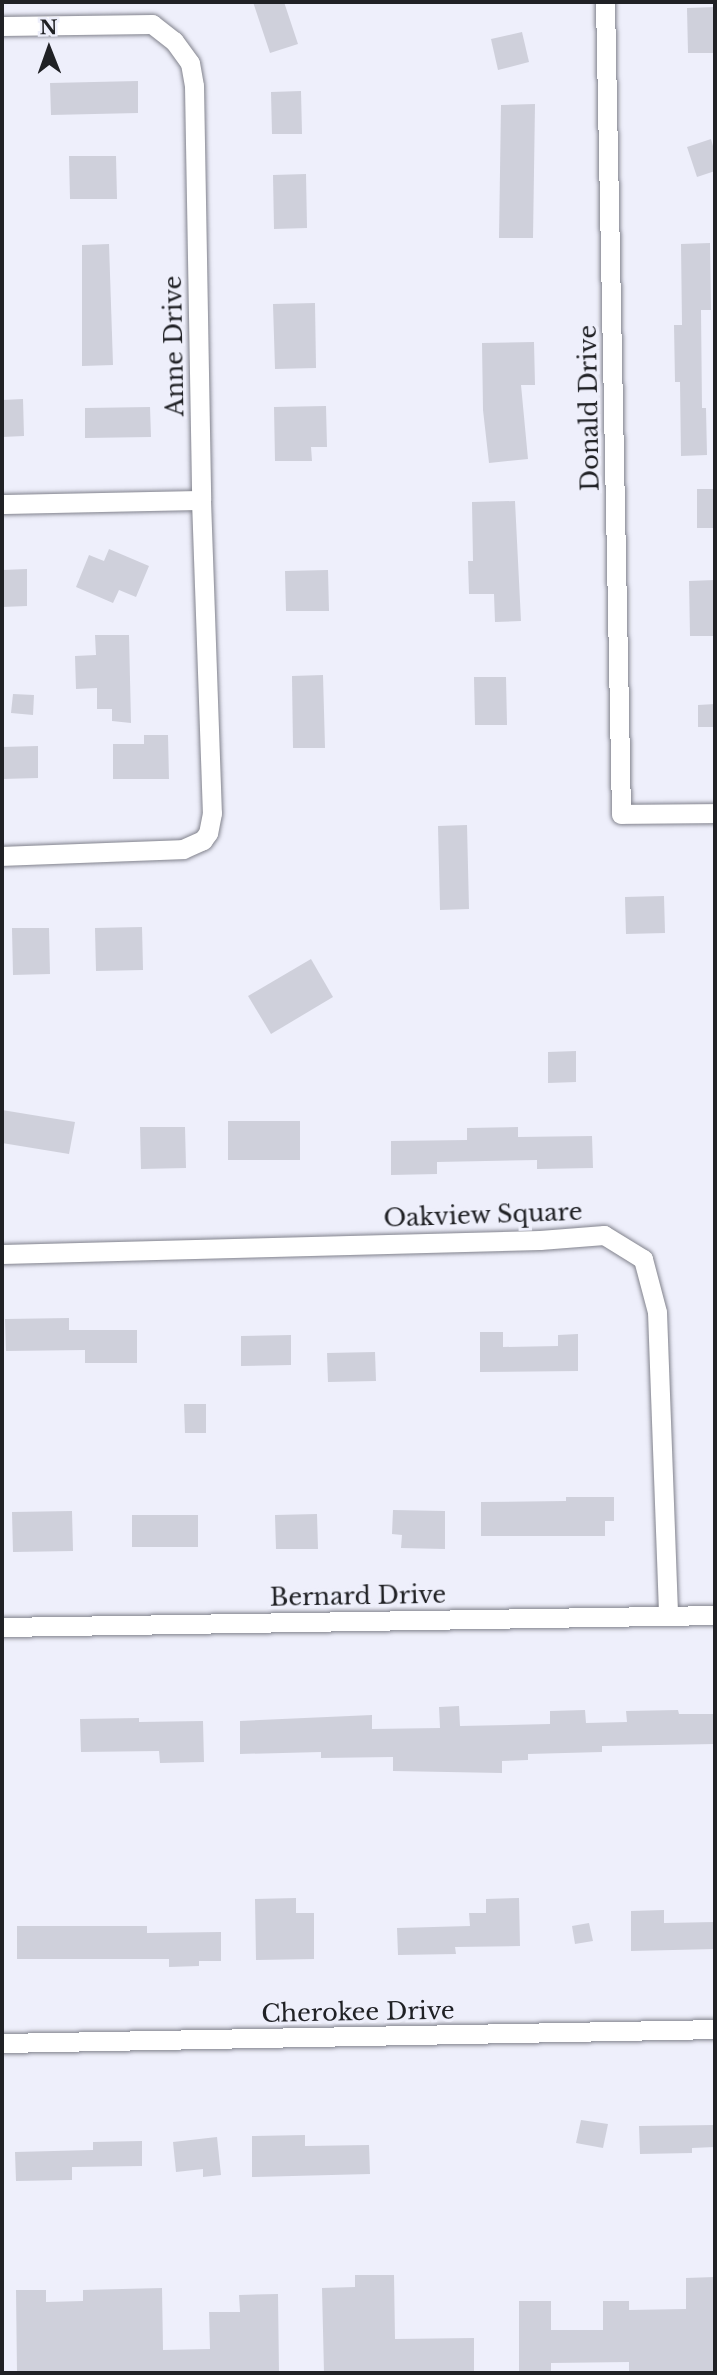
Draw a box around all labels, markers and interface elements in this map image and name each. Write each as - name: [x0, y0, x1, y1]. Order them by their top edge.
- north arrow: [14, 14, 84, 84]
- text: N: [39, 16, 58, 39]
- street label: Anne Drive: [158, 275, 190, 417]
- street label: Donald Drive: [573, 325, 605, 491]
- street label: Oakview Square: [383, 1197, 583, 1233]
- street label: Bernard Drive: [270, 1580, 446, 1612]
- street label: Cherokee Drive: [261, 1996, 455, 2028]

